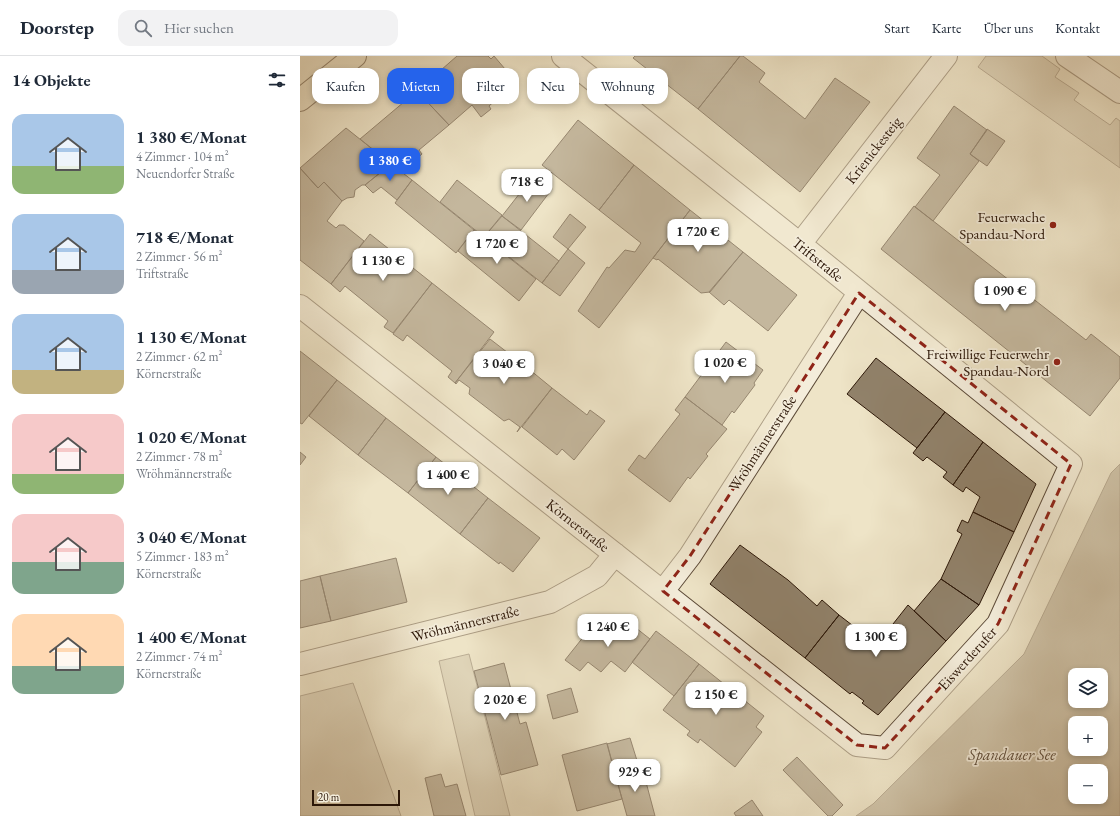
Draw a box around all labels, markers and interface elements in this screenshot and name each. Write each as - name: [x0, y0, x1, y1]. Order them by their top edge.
- search box: [118, 10, 398, 46]
- text: Doorstep: [20, 15, 94, 40]
- icon: search: [132, 17, 154, 39]
- text: Hier suchen: [164, 18, 234, 37]
- text: Start: [884, 19, 910, 37]
- text: Karte: [932, 19, 961, 37]
- text: Über uns: [983, 19, 1033, 37]
- text: Kontakt: [1055, 19, 1100, 37]
- chip: Kaufen: [312, 68, 379, 104]
- chip: Mieten: [387, 68, 454, 104]
- chip: Filter: [462, 68, 519, 104]
- chip: Neu: [527, 68, 579, 104]
- chip: Wohnung: [587, 68, 668, 104]
- text: 14 Objekte: [12, 69, 91, 91]
- icon: filters: [266, 69, 288, 91]
- street label: Krienickesteig: [841, 112, 906, 188]
- text: 1 380 €/Monat: [136, 126, 247, 148]
- icon: home: [44, 130, 92, 178]
- text: 4 Zimmer · 104 m²: [136, 148, 229, 165]
- pin: 1 380 €: [353, 148, 427, 182]
- text: 1 380 €: [368, 152, 412, 169]
- text: Neuendorfer Straße: [136, 165, 235, 182]
- pin: 718 €: [499, 169, 555, 203]
- text: 718 €: [510, 173, 544, 190]
- place label: Feuerwache Spandau-Nord: [959, 207, 1045, 243]
- pin: 1 720 €: [661, 219, 735, 253]
- marker: Feuerwache Spandau-Nord: [1048, 220, 1058, 230]
- text: 1 720 €: [676, 223, 720, 240]
- text: 718 €/Monat: [136, 226, 234, 248]
- icon: home: [44, 230, 92, 278]
- pin: 1 720 €: [460, 231, 534, 265]
- street label: Triftstraße: [788, 233, 848, 286]
- text: 1 720 €: [475, 235, 519, 252]
- text: 2 Zimmer · 56 m²: [136, 248, 222, 265]
- pin: 1 130 €: [346, 248, 420, 282]
- text: 1 130 €: [361, 252, 405, 269]
- text: Triftstraße: [136, 265, 189, 282]
- pin: 1 090 €: [968, 278, 1042, 312]
- text: 1 090 €: [983, 282, 1027, 299]
- text: 1 130 €/Monat: [136, 326, 247, 348]
- icon: home: [44, 330, 92, 378]
- place label: Freiwillige Feuerwehr Spandau-Nord: [926, 344, 1049, 380]
- text: 2 Zimmer · 62 m²: [136, 348, 222, 365]
- pin: 1 020 €: [688, 350, 762, 384]
- pin: 3 040 €: [467, 351, 541, 385]
- text: 1 020 €: [703, 354, 747, 371]
- text: 3 040 €: [482, 355, 526, 372]
- marker: Freiwillige Feuerwehr Spandau-Nord: [1052, 357, 1062, 367]
- text: Körnerstraße: [136, 365, 201, 382]
- street label: Wröhmännerstraße: [724, 391, 800, 495]
- text: 1 020 €/Monat: [136, 426, 247, 448]
- icon: home: [44, 430, 92, 478]
- text: 2 Zimmer · 78 m²: [136, 448, 222, 465]
- pin: 1 400 €: [411, 462, 485, 496]
- text: Wröhmännerstraße: [136, 465, 232, 482]
- text: 1 400 €: [426, 466, 470, 483]
- street label: Körnerstraße: [542, 494, 614, 556]
- text: 3 040 €/Monat: [136, 526, 247, 548]
- icon: home: [44, 530, 92, 578]
- text: 5 Zimmer · 183 m²: [136, 548, 229, 565]
- text: Körnerstraße: [136, 565, 201, 582]
- street label: Wröhmännerstraße: [409, 600, 521, 646]
- pin: 1 240 €: [571, 614, 645, 648]
- text: 1 240 €: [586, 618, 630, 635]
- street label: Eiswerderufer: [933, 622, 1001, 694]
- pin: 1 300 €: [839, 624, 913, 658]
- text: 1 400 €/Monat: [136, 626, 247, 648]
- text: 1 300 €: [854, 628, 898, 645]
- icon: home: [44, 630, 92, 678]
- text: 2 Zimmer · 74 m²: [136, 648, 222, 665]
- text: Körnerstraße: [136, 665, 201, 682]
- map controls: [1068, 668, 1108, 804]
- button: layers: [1068, 668, 1108, 708]
- pin: 2 150 €: [679, 682, 753, 716]
- text: 2 150 €: [694, 686, 738, 703]
- pin: 2 020 €: [468, 687, 542, 721]
- text: 2 020 €: [483, 691, 527, 708]
- button: +: [1068, 716, 1108, 756]
- water label: Spandauer See: [967, 744, 1056, 765]
- pin: 929 €: [607, 759, 663, 793]
- text: 929 €: [618, 763, 652, 780]
- button: −: [1068, 764, 1108, 804]
- scale bar: [312, 788, 400, 807]
- text: 20 m: [318, 790, 339, 804]

